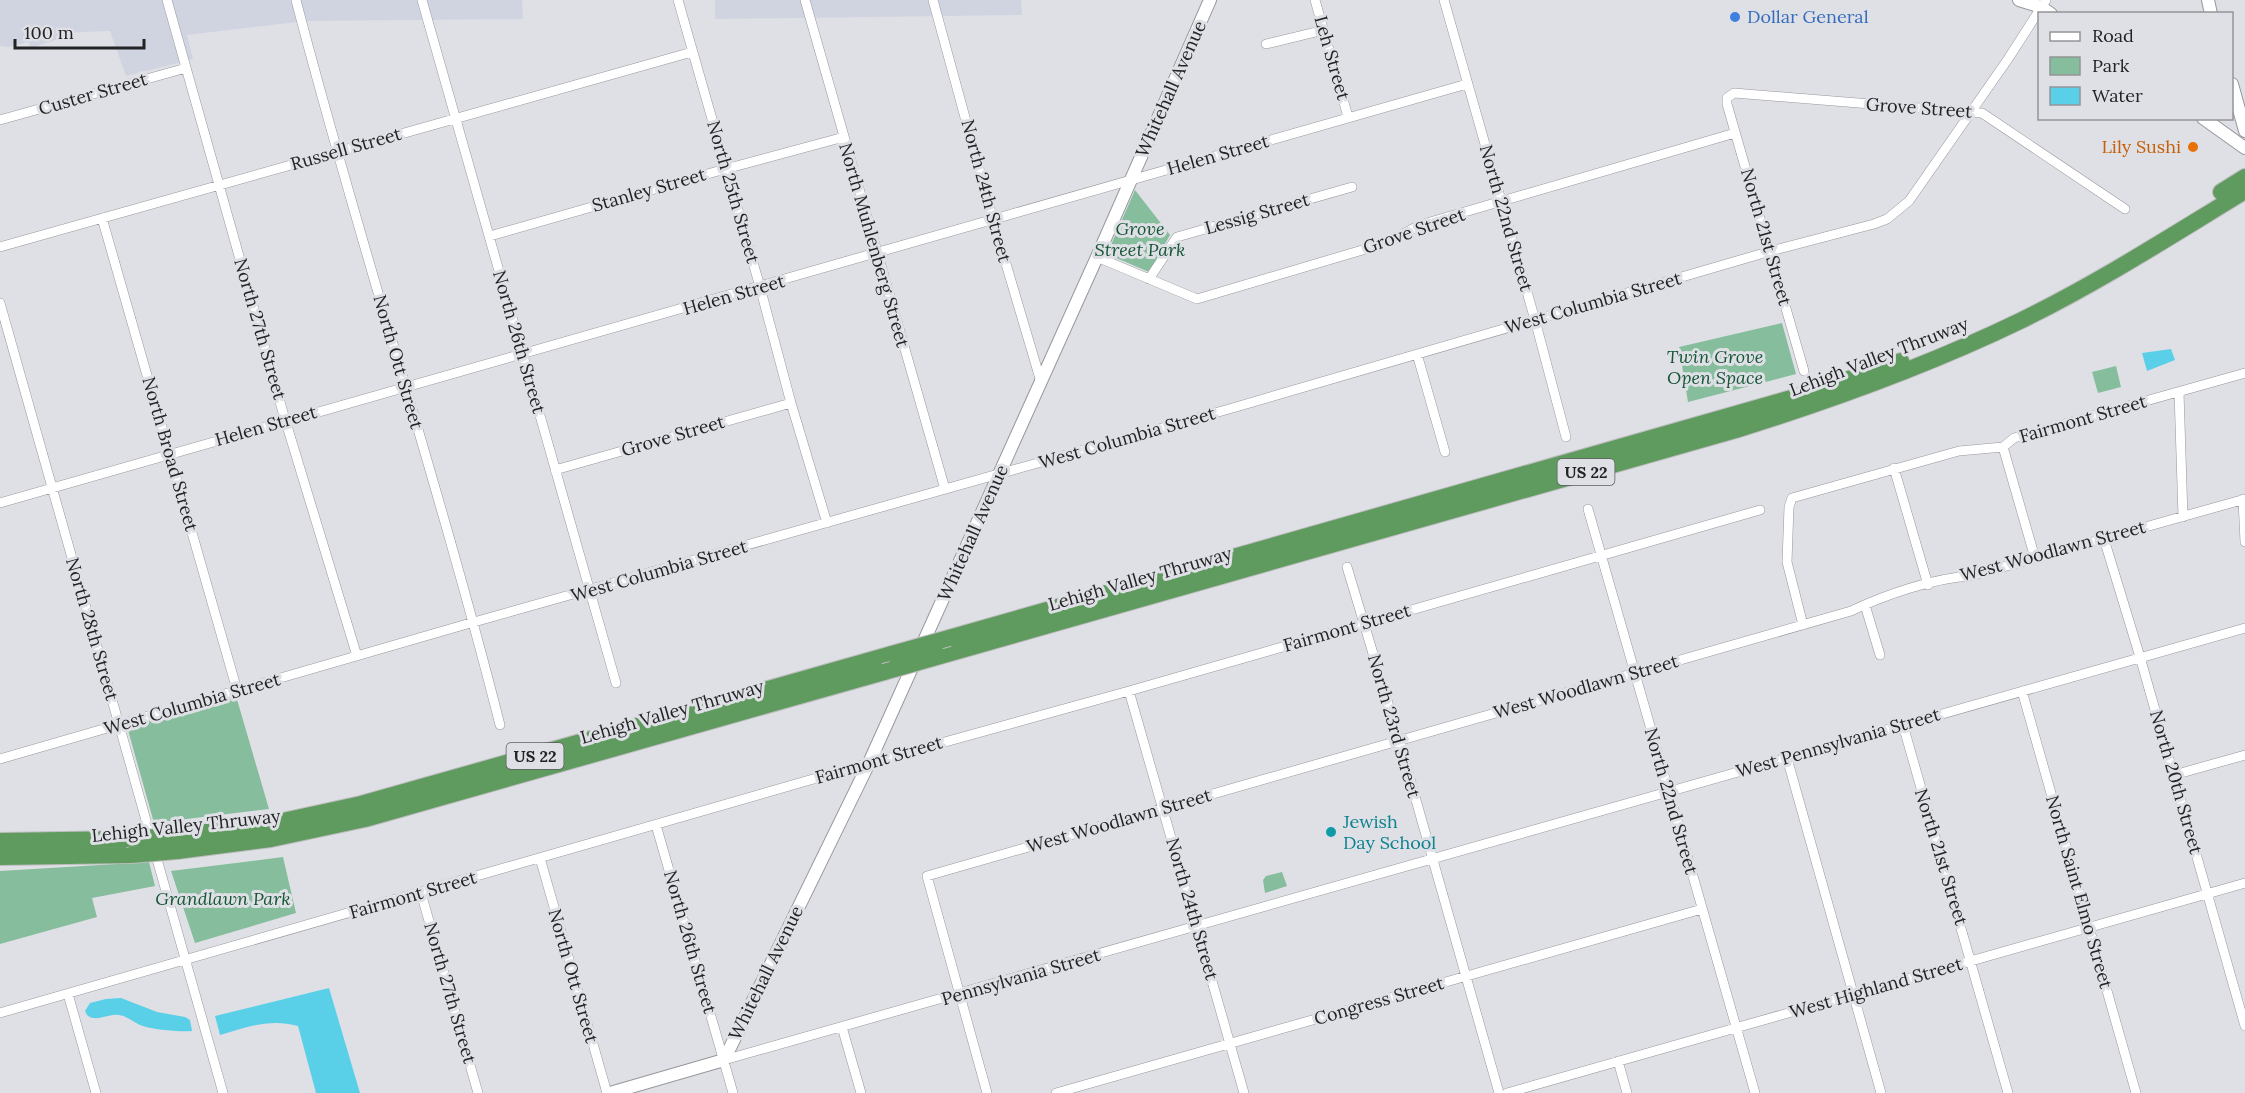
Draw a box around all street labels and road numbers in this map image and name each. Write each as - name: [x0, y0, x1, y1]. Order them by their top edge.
- street label: Leh Street: [1309, 13, 1355, 103]
- street label: Whitehall Avenue: [1130, 17, 1211, 161]
- street label: Custer Street: [36, 67, 150, 120]
- street label: Grove Street: [1865, 92, 1973, 123]
- street label: North 24th Street: [956, 117, 1017, 265]
- street label: North 25th Street: [702, 118, 765, 266]
- street label: Russell Street: [288, 122, 404, 175]
- street label: Helen Street: [1164, 129, 1271, 180]
- street label: North Muhlenberg Street: [834, 140, 915, 350]
- street label: North 22nd Street: [1475, 142, 1538, 294]
- street label: Stanley Street: [589, 162, 708, 217]
- street label: North 21st Street: [1736, 166, 1797, 308]
- street label: Lessig Street: [1202, 188, 1312, 239]
- street label: Grove Street: [1360, 202, 1468, 259]
- street label: North 27th Street: [229, 256, 292, 402]
- street label: West Columbia Street: [1502, 266, 1684, 339]
- street label: North 26th Street: [488, 268, 551, 416]
- street label: Helen Street: [680, 269, 787, 320]
- street label: North Ott Street: [368, 292, 429, 432]
- street label: Lehigh Valley Thruway: [1786, 312, 1972, 401]
- street label: North Broad Street: [137, 374, 204, 534]
- street label: Fairmont Street: [2017, 389, 2149, 448]
- street label: Helen Street: [212, 400, 319, 451]
- street label: West Columbia Street: [1036, 401, 1218, 474]
- street label: Grove Street: [619, 410, 727, 461]
- road number: US 22: [1558, 459, 1614, 485]
- street label: Whitehall Avenue: [932, 461, 1013, 605]
- street label: West Woodlawn Street: [1958, 515, 2148, 586]
- street label: West Columbia Street: [568, 534, 750, 607]
- street label: Lehigh Valley Thruway: [1045, 541, 1235, 616]
- street label: North 28th Street: [61, 555, 124, 703]
- street label: Fairmont Street: [1281, 598, 1413, 657]
- street label: West Woodlawn Street: [1491, 649, 1681, 724]
- street label: North 23rd Street: [1363, 652, 1426, 800]
- street label: West Columbia Street: [101, 667, 283, 740]
- street label: Lehigh Valley Thruway: [577, 674, 767, 749]
- street label: West Pennsylvania Street: [1733, 702, 1943, 783]
- street label: North 20th Street: [2145, 707, 2208, 857]
- street label: North 22nd Street: [1640, 725, 1703, 877]
- street label: Fairmont Street: [813, 730, 945, 789]
- road number: US 22: [506, 743, 564, 769]
- street label: West Woodlawn Street: [1024, 783, 1214, 858]
- street label: North 21st Street: [1910, 786, 1973, 928]
- street label: North Saint Elmo Street: [2041, 793, 2118, 991]
- street label: Lehigh Valley Thruway: [90, 804, 282, 847]
- street label: North 24th Street: [1161, 835, 1224, 983]
- street label: Fairmont Street: [347, 865, 479, 924]
- street label: North 26th Street: [659, 868, 722, 1016]
- street label: Whitehall Avenue: [723, 902, 808, 1044]
- street label: North Ott Street: [543, 906, 604, 1046]
- street label: North 27th Street: [419, 920, 482, 1066]
- street label: Pennsylvania Street: [939, 943, 1103, 1010]
- street label: West Highland Street: [1787, 952, 1965, 1023]
- street label: Congress Street: [1311, 971, 1446, 1030]

